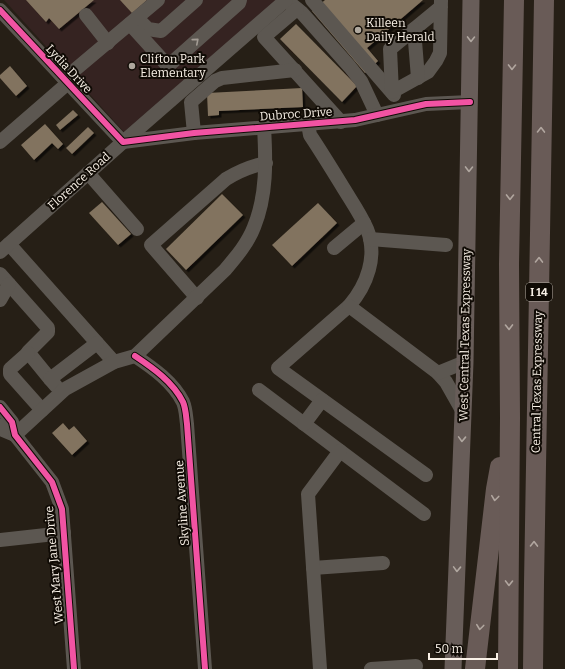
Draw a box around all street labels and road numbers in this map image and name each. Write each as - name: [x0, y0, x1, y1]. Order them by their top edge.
- street label: Lydia Drive: [43, 42, 95, 96]
- street label: Dubroc Drive: [259, 104, 333, 124]
- street label: Florence Road: [45, 149, 113, 213]
- street label: West Central Texas Expressway: [456, 248, 474, 422]
- road number: I 14: [526, 283, 552, 301]
- street label: Central Texas Expressway: [529, 310, 545, 453]
- street label: Skyline Avenue: [172, 460, 192, 546]
- street label: West Mary Jane Drive: [42, 506, 66, 624]

